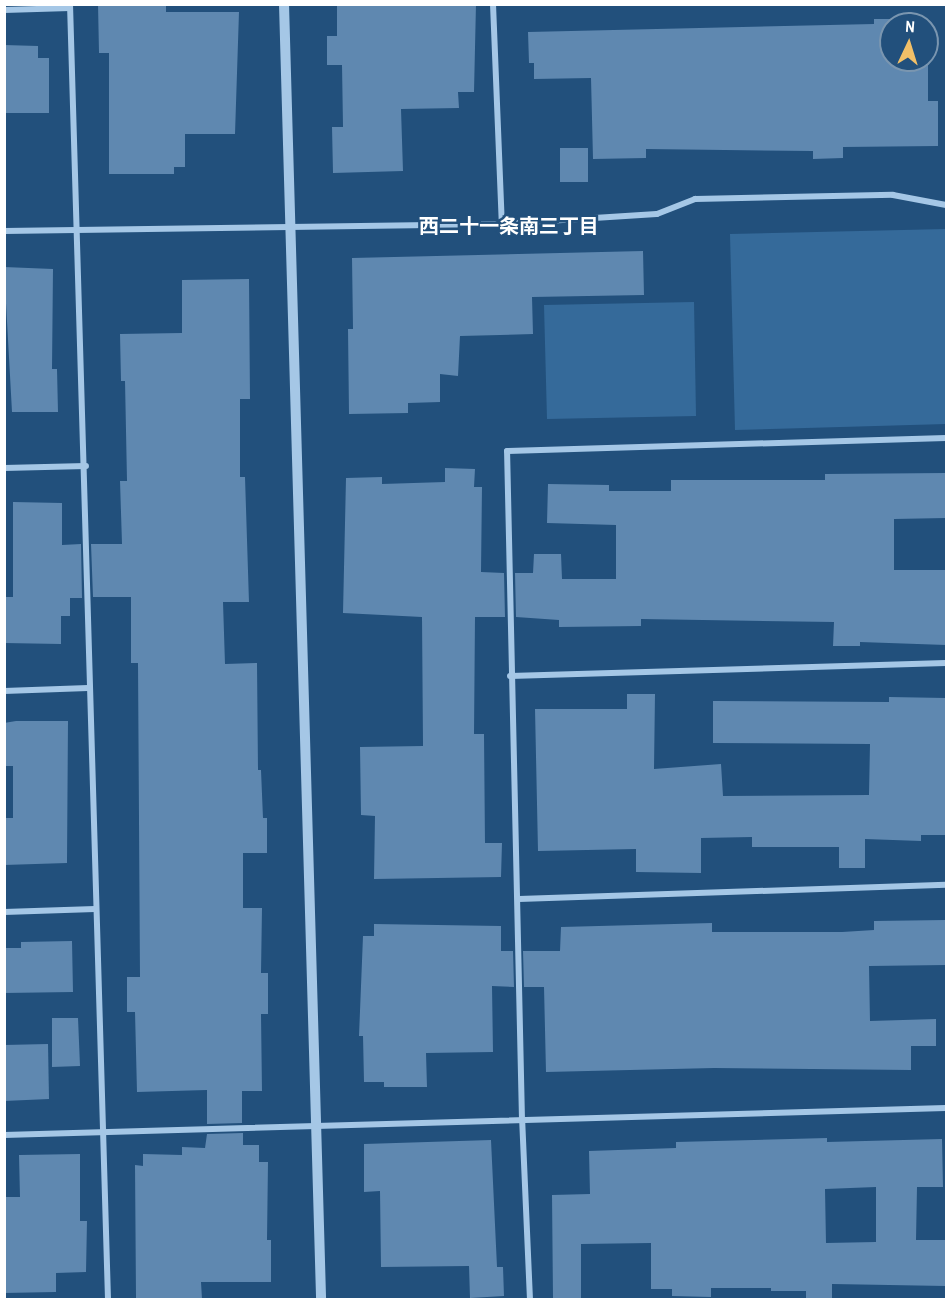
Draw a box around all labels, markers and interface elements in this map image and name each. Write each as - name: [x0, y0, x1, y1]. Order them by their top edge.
- north arrow: [879, 12, 939, 72]
- text: N: [905, 15, 916, 37]
- district label: 西二十一条南三丁目: [419, 213, 599, 237]

